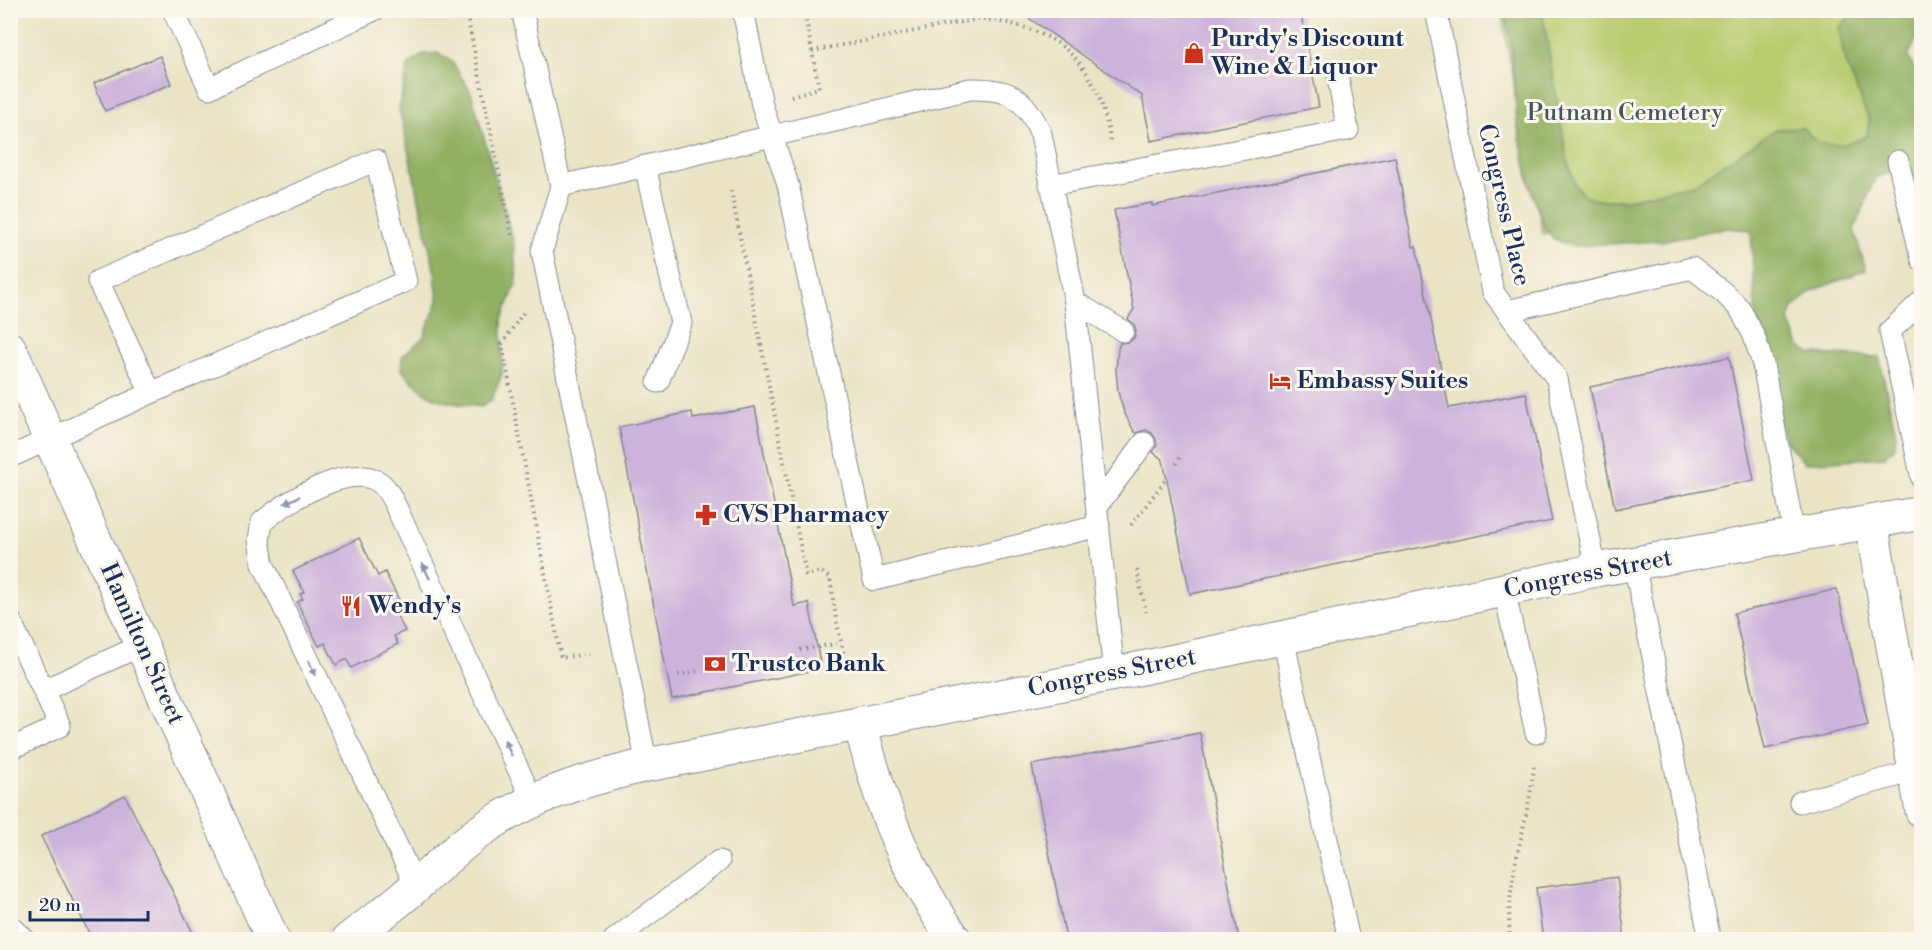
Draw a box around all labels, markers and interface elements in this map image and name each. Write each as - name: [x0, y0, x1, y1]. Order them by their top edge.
- place label: Purdy's Discount Wine & Liquor: [1210, 24, 1404, 82]
- shop icon: Purdy's Discount Wine & Liquor: [1182, 41, 1206, 65]
- park label: Putnam Cemetery: [1527, 98, 1723, 128]
- street label: Congress Place: [1471, 121, 1537, 289]
- place label: Embassy Suites: [1297, 366, 1468, 396]
- hotel icon: Embassy Suites: [1268, 369, 1292, 393]
- one-way arrow: [284, 496, 301, 505]
- place label: CVS Pharmacy: [723, 500, 890, 530]
- pharmacy icon: CVS Pharmacy: [694, 503, 718, 527]
- street label: Congress Street: [1501, 543, 1675, 605]
- street label: Hamilton Street: [93, 559, 191, 730]
- one-way arrow: [422, 563, 431, 580]
- place label: Wendy's: [367, 591, 461, 621]
- restaurant icon: Wendy's: [339, 594, 363, 618]
- street label: Congress Street: [1025, 642, 1199, 704]
- place label: Trustco Bank: [732, 649, 887, 679]
- bank icon: Trustco Bank: [703, 652, 727, 676]
- one-way arrow: [307, 659, 316, 676]
- one-way arrow: [503, 740, 512, 757]
- scale bar: [30, 884, 148, 922]
- text: 20 m: [39, 894, 81, 917]

